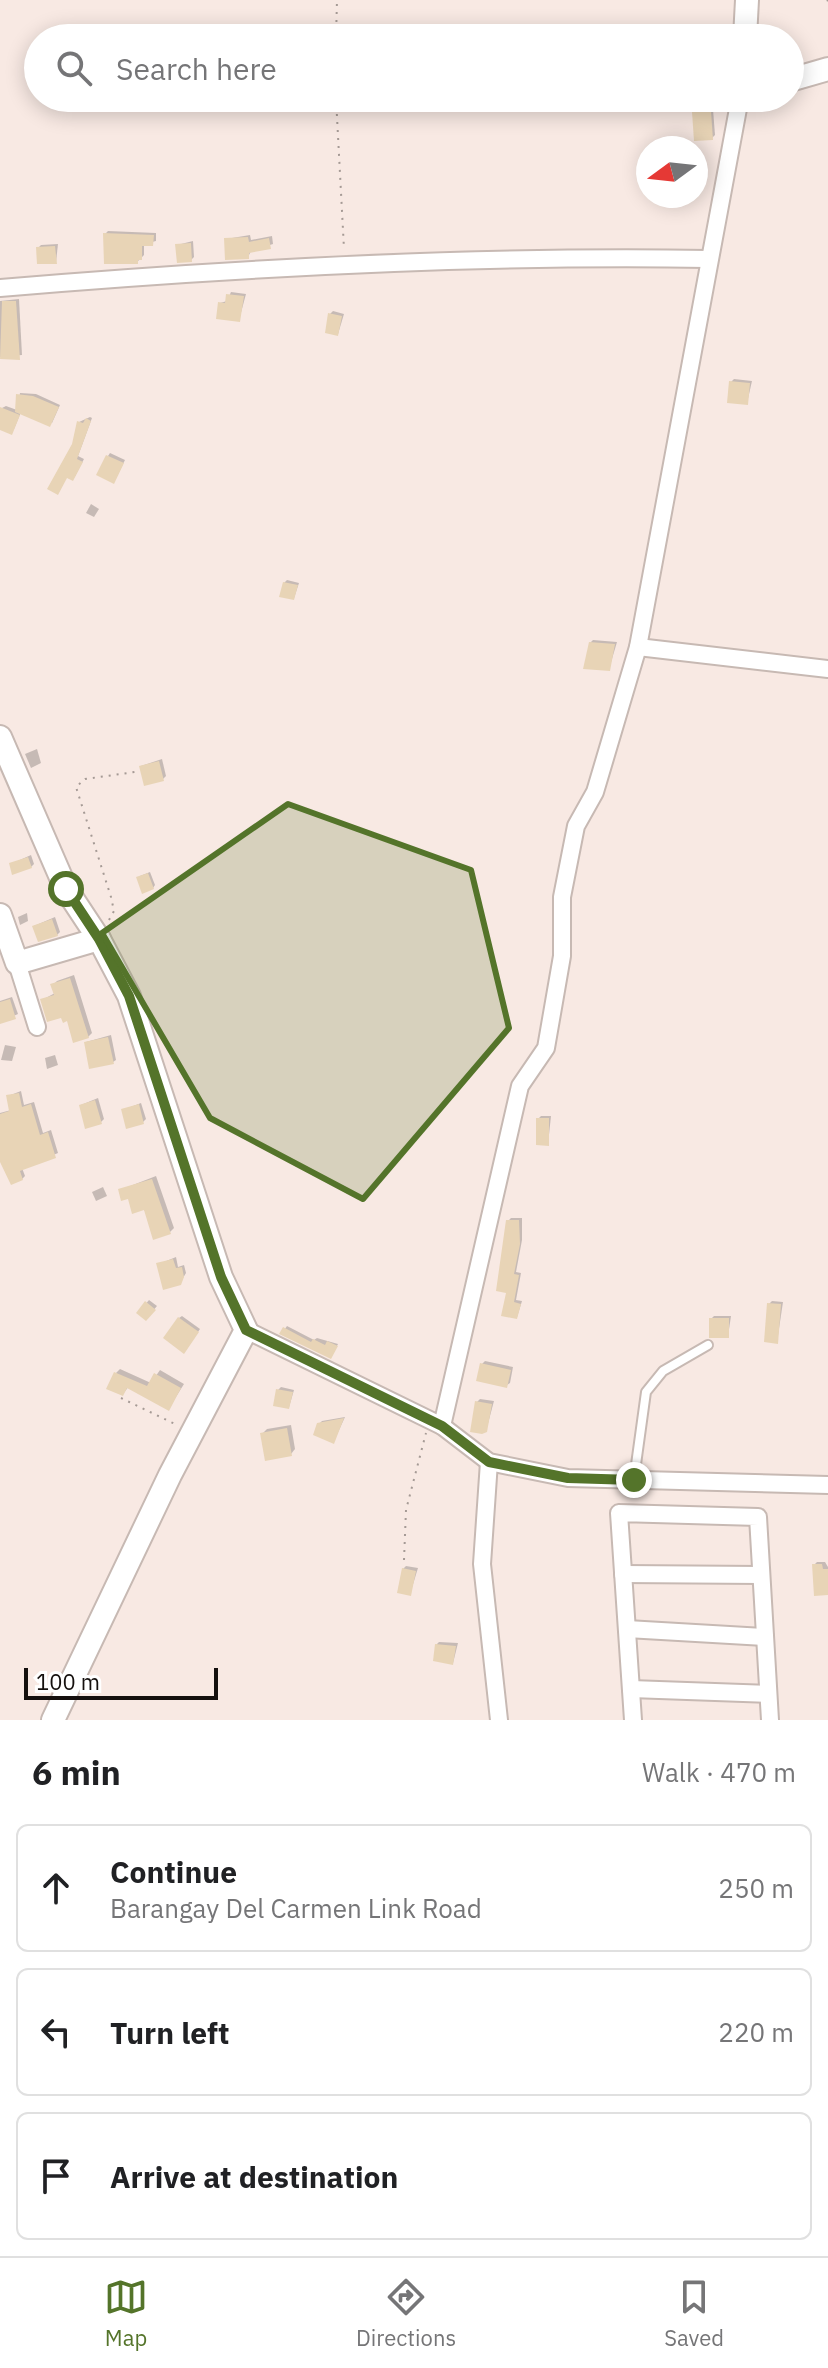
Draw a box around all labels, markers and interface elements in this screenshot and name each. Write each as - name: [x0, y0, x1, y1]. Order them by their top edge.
- search box: [24, 24, 804, 112]
- icon: search: [52, 46, 96, 90]
- text: Search here: [116, 49, 277, 88]
- north arrow: [636, 136, 708, 208]
- route start: [48, 871, 84, 907]
- route end: [616, 1462, 652, 1498]
- scale bar: [24, 1664, 218, 1700]
- text: 100 m: [36, 1667, 100, 1696]
- text: 6 min: [32, 1750, 121, 1794]
- text: Walk · 470 m: [642, 1755, 796, 1789]
- text: Continue: [110, 1852, 237, 1891]
- icon: ahead: [34, 1866, 78, 1910]
- text: 250 m: [718, 1871, 794, 1905]
- text: Barangay Del Carmen Link Road: [110, 1891, 482, 1925]
- icon: left: [34, 2010, 78, 2054]
- text: Turn left: [110, 2013, 229, 2052]
- text: 220 m: [718, 2015, 794, 2049]
- icon: arrive: [34, 2154, 78, 2198]
- text: Arrive at destination: [110, 2157, 398, 2196]
- tab: Map: [104, 2275, 148, 2352]
- tab: Directions: [356, 2275, 456, 2352]
- tab: Saved: [664, 2275, 724, 2352]

